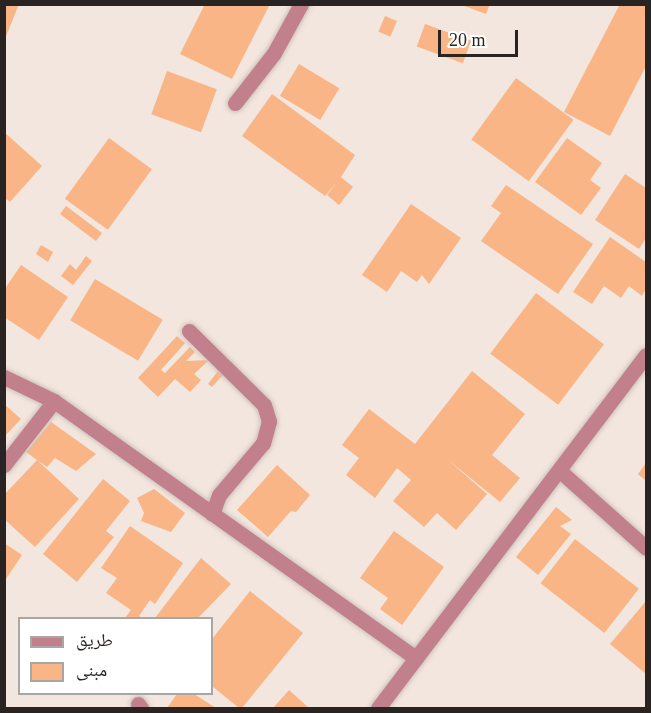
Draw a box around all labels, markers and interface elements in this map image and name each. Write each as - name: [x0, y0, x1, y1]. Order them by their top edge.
- scale bar: [441, 18, 520, 56]
- text: 20 m: [449, 30, 486, 50]
- legend: [18, 617, 213, 695]
- text: طريق: [76, 630, 113, 650]
- text: مبنى: [76, 660, 107, 680]

